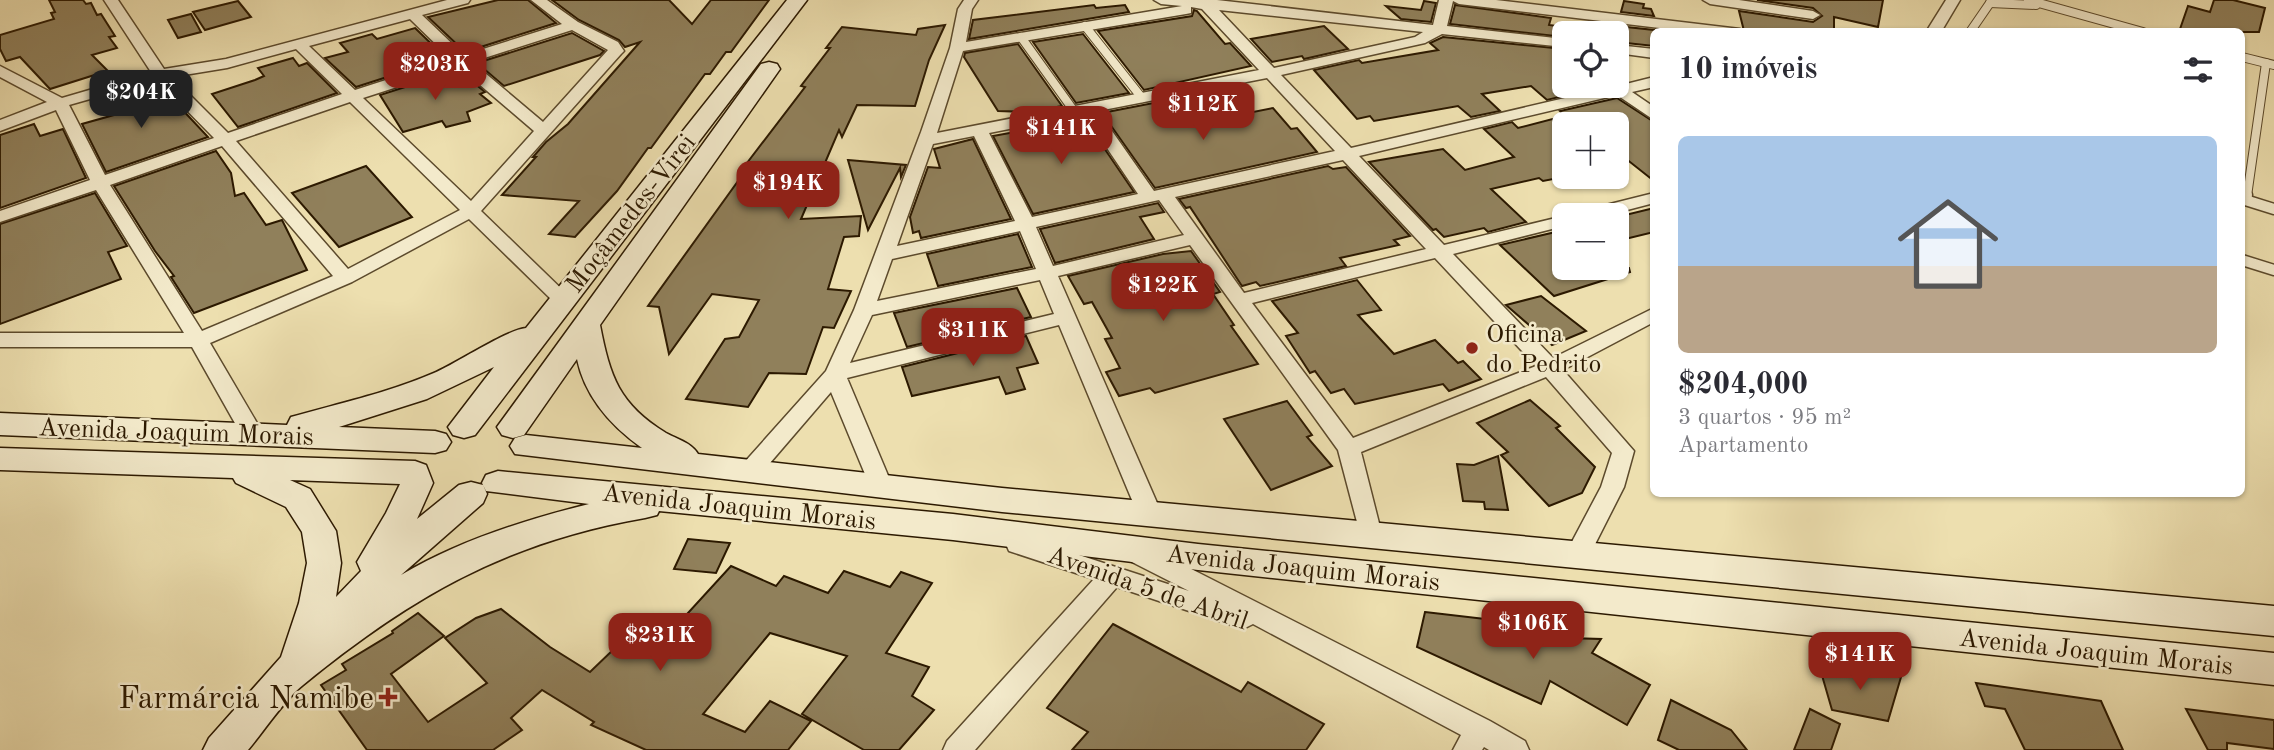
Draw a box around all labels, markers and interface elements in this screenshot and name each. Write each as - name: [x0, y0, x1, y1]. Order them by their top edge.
- map controls: [1552, 21, 1629, 280]
- button: locate: [1552, 21, 1629, 98]
- pin: $203K: [386, 42, 484, 102]
- icon: filters: [2179, 51, 2217, 89]
- text: $203K: [399, 53, 471, 76]
- text: 10 imóveis: [1678, 55, 1817, 85]
- pin: $204K: [92, 71, 190, 130]
- text: $204K: [105, 81, 177, 104]
- pin: $112K: [1154, 82, 1252, 142]
- text: $112K: [1167, 93, 1239, 116]
- pin: $141K: [1012, 106, 1110, 166]
- button: +: [1552, 112, 1629, 189]
- text: $141K: [1025, 117, 1097, 140]
- street label: Moçâmedes-Virei: [562, 130, 701, 298]
- pin: $194K: [739, 162, 837, 221]
- text: $194K: [752, 172, 824, 195]
- icon: home: [1885, 181, 2011, 307]
- button: −: [1552, 203, 1629, 280]
- pin: $122K: [1114, 264, 1212, 323]
- text: $122K: [1127, 274, 1199, 297]
- pin: $311K: [924, 308, 1022, 368]
- text: $311K: [937, 319, 1009, 342]
- place label: Oficina do Pedrito: [1486, 322, 1601, 378]
- marker: Oficina do Pedrito: [1464, 340, 1480, 356]
- text: $204,000: [1678, 370, 1808, 400]
- text: 3 quartos · 95 m²: [1678, 406, 1851, 429]
- street label: Avenida Joaquim Morais: [38, 415, 314, 451]
- text: Apartamento: [1678, 434, 1808, 457]
- street label: Avenida Joaquim Morais: [600, 481, 877, 535]
- street label: Avenida 5 de Abril: [1044, 542, 1251, 635]
- street label: Avenida Joaquim Morais: [1164, 542, 1441, 596]
- pin: $106K: [1484, 602, 1582, 661]
- text: $106K: [1497, 612, 1569, 635]
- pin: $231K: [611, 614, 709, 673]
- text: $231K: [624, 624, 696, 647]
- street label: Avenida Joaquim Morais: [1957, 626, 2234, 680]
- pin: $141K: [1811, 632, 1909, 692]
- text: $141K: [1824, 643, 1896, 666]
- place label: Farmárcia Namibe: [118, 684, 374, 716]
- marker: Farmárcia Namibe: [380, 689, 396, 705]

